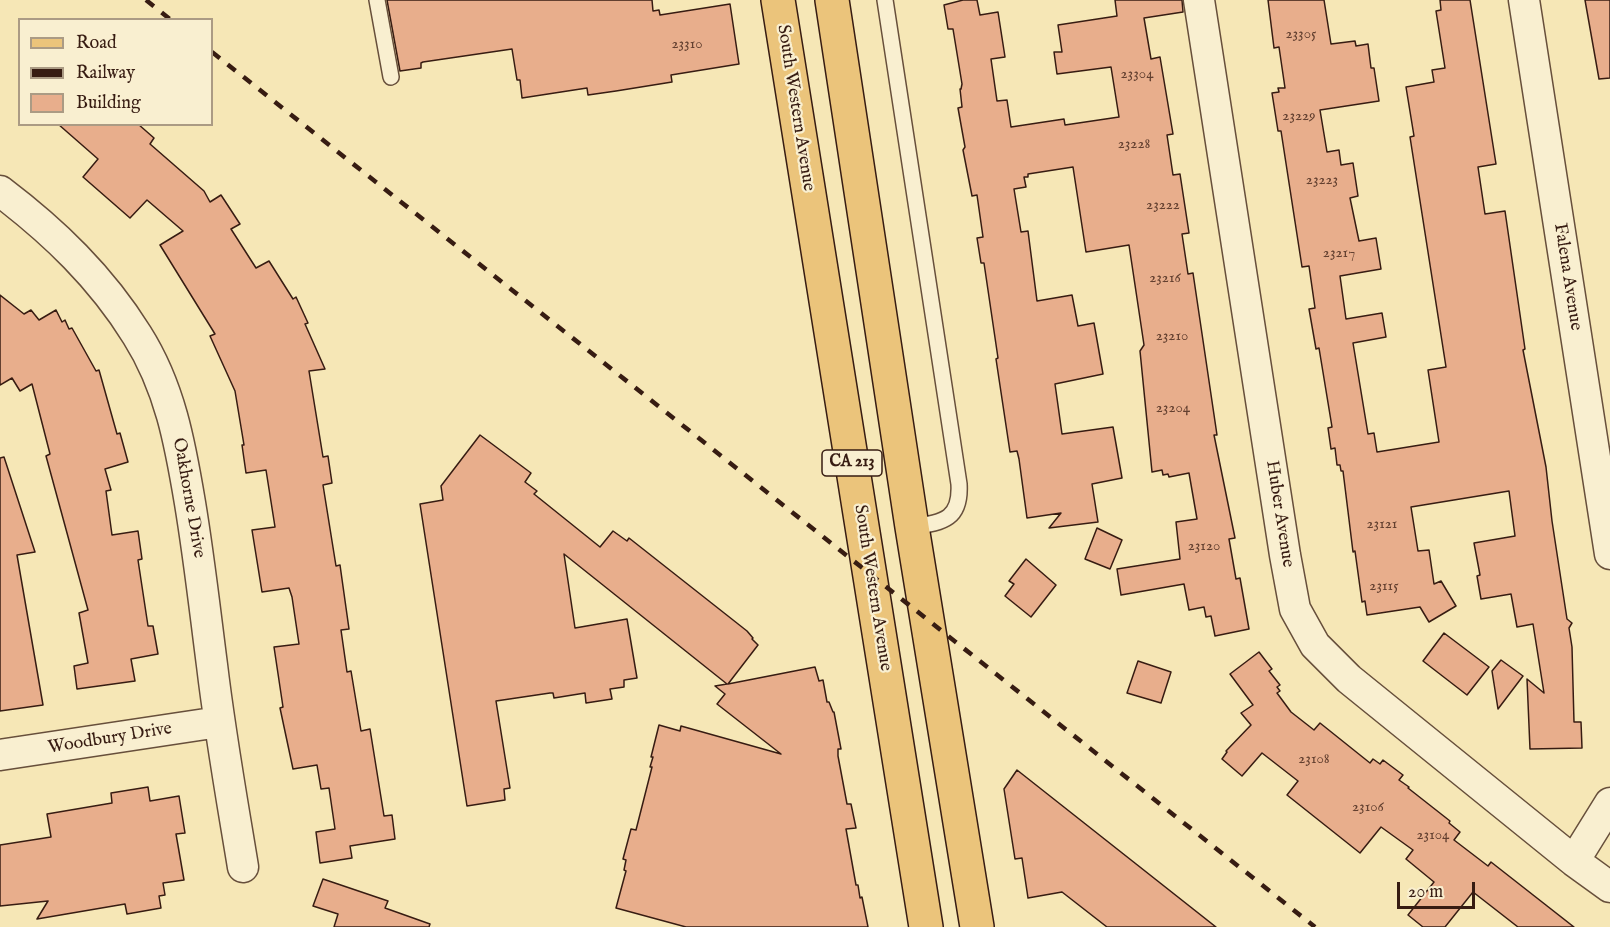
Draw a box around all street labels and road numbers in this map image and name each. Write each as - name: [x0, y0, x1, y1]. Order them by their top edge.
- street label: South Western Avenue: [771, 23, 819, 193]
- street label: Falena Avenue: [1548, 222, 1586, 332]
- street label: Oakhorne Drive: [167, 436, 209, 560]
- road number: CA 213: [822, 450, 882, 476]
- street label: Huber Avenue: [1260, 459, 1298, 569]
- street label: South Western Avenue: [848, 503, 896, 673]
- street label: Woodbury Drive: [46, 719, 174, 759]

